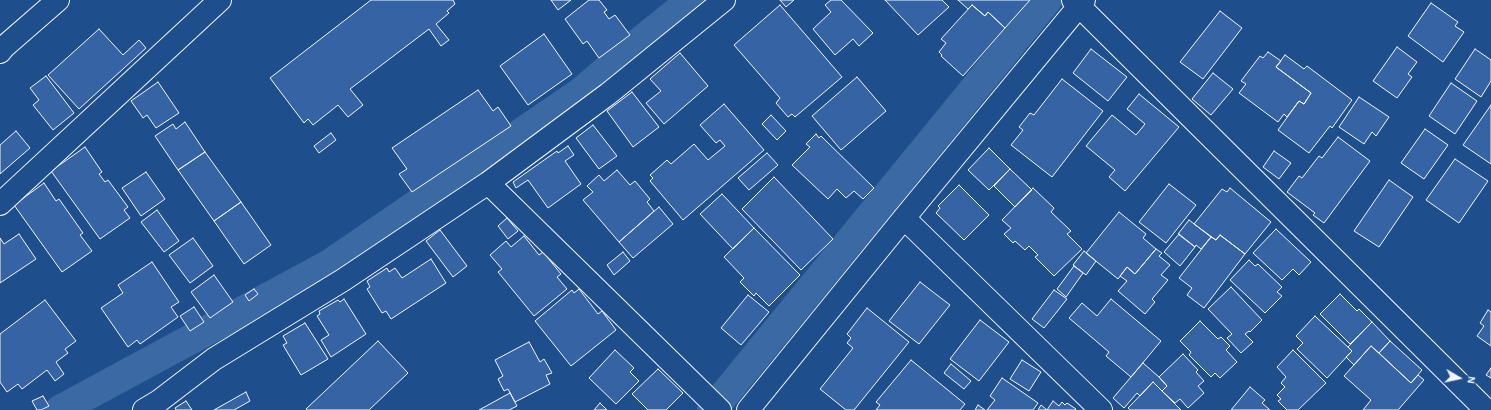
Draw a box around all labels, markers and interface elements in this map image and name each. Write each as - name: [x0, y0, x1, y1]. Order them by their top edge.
- north arrow: [1439, 358, 1479, 398]
- text: N: [1465, 375, 1477, 385]

